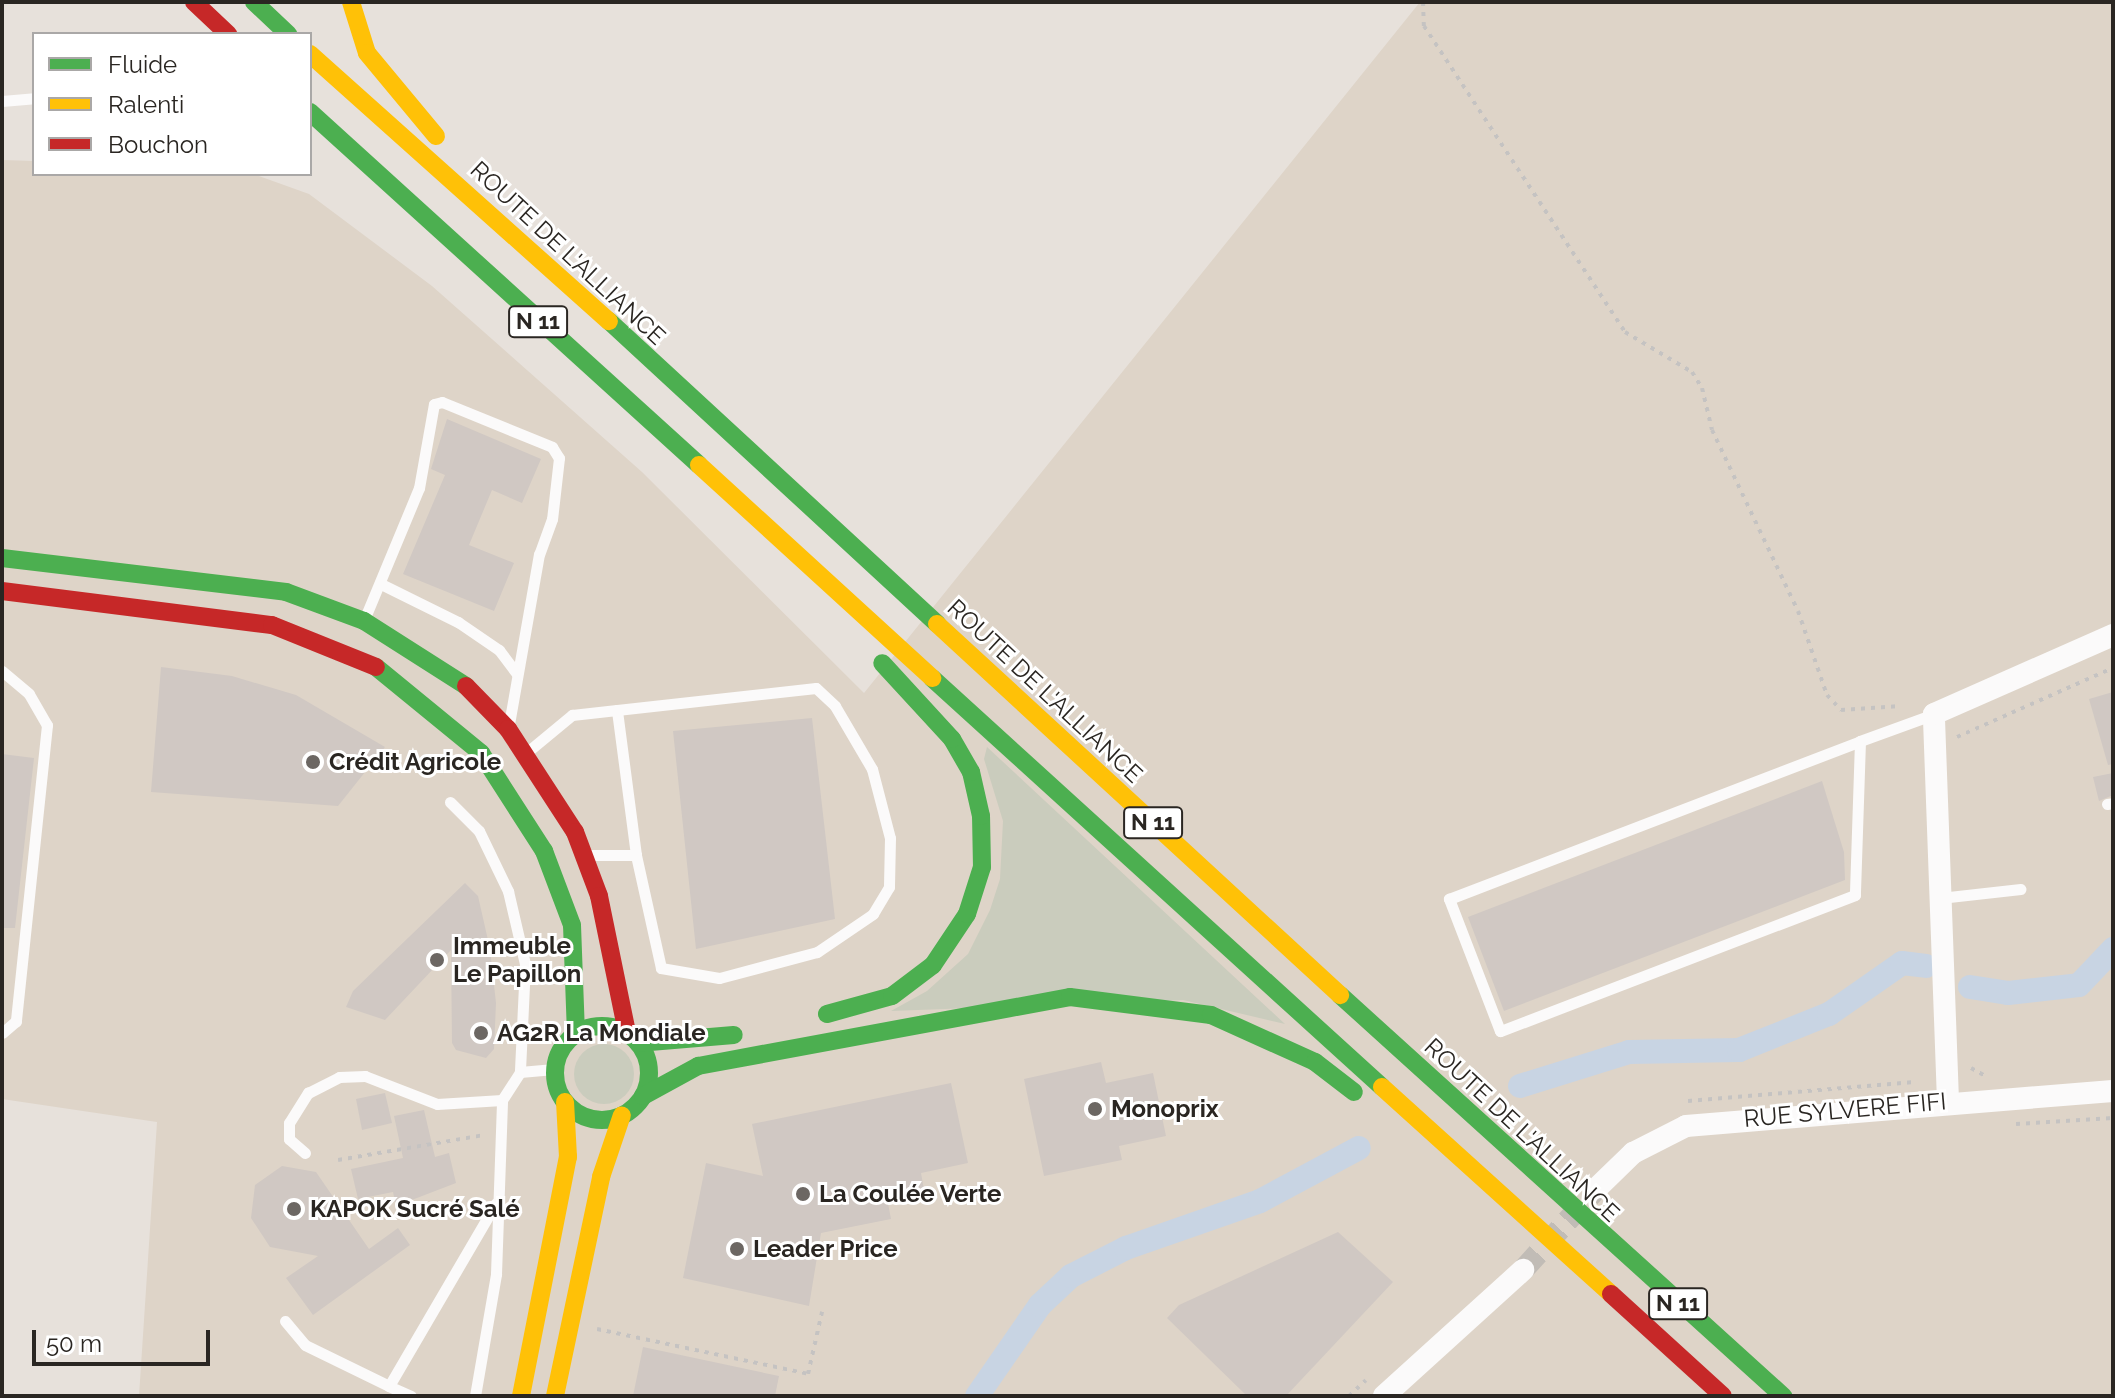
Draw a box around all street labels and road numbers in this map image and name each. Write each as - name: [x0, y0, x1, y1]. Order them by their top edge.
- street label: ROUTE DE L'ALLIANCE: [465, 155, 671, 351]
- road number: N 11: [508, 304, 568, 340]
- street label: ROUTE DE L'ALLIANCE: [942, 593, 1148, 789]
- road number: N 11: [1123, 805, 1183, 841]
- street label: ROUTE DE L'ALLIANCE: [1419, 1032, 1625, 1228]
- street label: RUE SYLVERE FIFI: [1742, 1087, 1948, 1133]
- road number: N 11: [1648, 1286, 1708, 1322]

